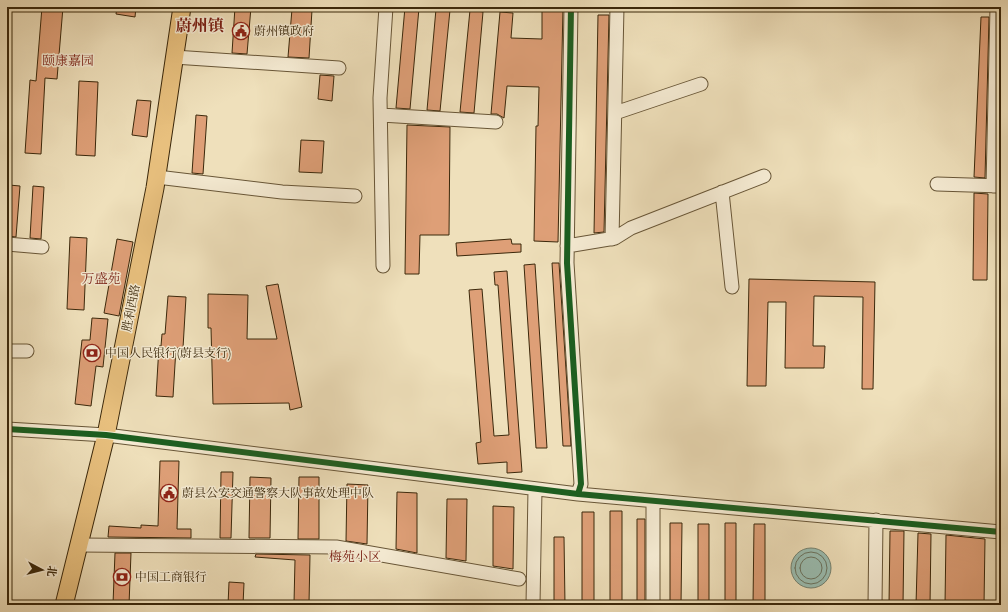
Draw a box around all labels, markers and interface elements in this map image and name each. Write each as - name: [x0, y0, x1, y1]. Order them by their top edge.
- district label: 蔚州镇: [176, 17, 224, 37]
- public building icon: 蔚州镇政府: [231, 21, 251, 41]
- place label: 蔚州镇政府: [254, 24, 314, 39]
- district label: 颐康嘉园: [42, 53, 94, 70]
- district label: 万盛苑: [81, 271, 121, 288]
- street label: 胜利西路: [120, 283, 143, 333]
- bank icon: 中国人民银行(蔚县支行): [82, 343, 102, 363]
- place label: 中国人民银行(蔚县支行): [105, 346, 231, 361]
- public building icon: 蔚县公安交通警察大队事故处理中队: [159, 483, 179, 503]
- place label: 蔚县公安交通警察大队事故处理中队: [182, 486, 374, 501]
- district label: 梅苑小区: [329, 549, 381, 566]
- north arrow: [22, 550, 62, 590]
- text: 北: [43, 565, 59, 577]
- bank icon: 中国工商银行: [112, 567, 132, 587]
- place label: 中国工商银行: [135, 570, 207, 585]

